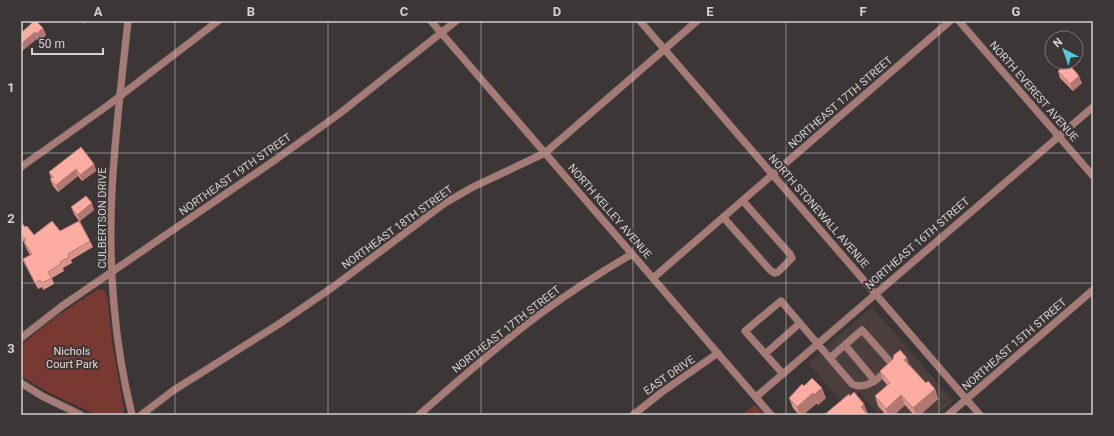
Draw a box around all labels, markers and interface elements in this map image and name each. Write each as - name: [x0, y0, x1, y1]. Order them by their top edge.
- text: A: [94, 4, 103, 19]
- text: B: [247, 4, 255, 19]
- text: C: [400, 4, 409, 19]
- text: D: [553, 4, 561, 19]
- text: E: [706, 4, 714, 19]
- text: F: [859, 4, 867, 19]
- text: G: [1012, 4, 1021, 19]
- scale bar: [32, 30, 103, 56]
- north arrow: [1044, 30, 1084, 70]
- text: 50 m: [38, 37, 65, 51]
- street label: NORTH EVEREST AVENUE: [987, 38, 1081, 144]
- street label: NORTHEAST 17TH STREET: [786, 53, 895, 151]
- text: 1: [7, 80, 15, 95]
- street label: NORTHEAST 19TH STREET: [177, 130, 294, 218]
- street label: NORTH STONEWALL AVENUE: [766, 152, 871, 271]
- street label: NORTH KELLEY AVENUE: [565, 162, 654, 261]
- street label: CULBERTSON DRIVE: [96, 167, 109, 269]
- street label: NORTHEAST 18TH STREET: [339, 183, 456, 272]
- street label: NORTHEAST 16TH STREET: [863, 194, 972, 292]
- text: 2: [7, 211, 15, 226]
- street label: NORTHEAST 17TH STREET: [450, 283, 563, 376]
- street label: NORTHEAST 15TH STREET: [960, 295, 1069, 393]
- text: 3: [7, 341, 15, 356]
- park label: Nichols Court Park: [46, 345, 98, 371]
- street label: EAST DRIVE: [641, 353, 697, 398]

